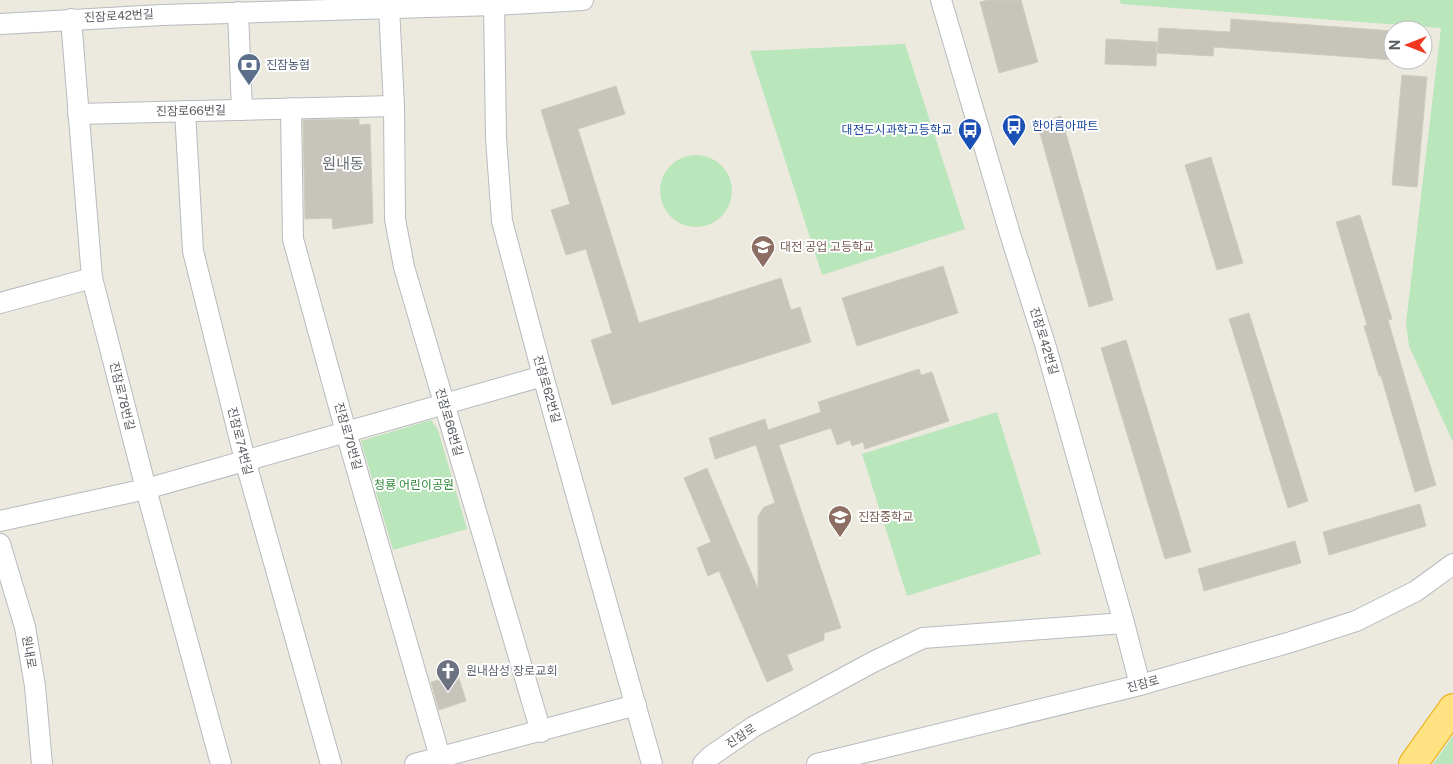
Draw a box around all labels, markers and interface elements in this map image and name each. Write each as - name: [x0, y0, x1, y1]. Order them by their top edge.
- street label: 진잠로42번길: [84, 7, 154, 25]
- north arrow: [1383, 20, 1433, 70]
- text: N: [1387, 40, 1403, 50]
- bank icon: 진잠농협: [236, 52, 262, 86]
- place label: 진잠농협: [266, 58, 310, 72]
- street label: 진잠로66번길: [156, 103, 226, 119]
- bus stop icon: 한아름아파트: [1001, 113, 1027, 147]
- bus stop icon: 대전도시과학고등학교: [957, 117, 983, 151]
- place label: 한아름아파트: [1032, 119, 1098, 133]
- place label: 대전도시과학고등학교: [842, 123, 952, 137]
- district label: 원내동: [322, 155, 364, 172]
- school or university icon: 대전 공업 고등학교: [750, 234, 776, 268]
- place label: 대전 공업 고등학교: [780, 240, 874, 254]
- street label: 진잠로42번길: [1027, 306, 1061, 376]
- street label: 진잠로62번길: [531, 354, 563, 424]
- street label: 진잠로78번길: [107, 360, 137, 432]
- street label: 진잠로66번길: [433, 386, 465, 458]
- street label: 진잠로70번길: [332, 401, 364, 471]
- street label: 진잠로74번길: [225, 406, 255, 476]
- park label: 청룡 어린이공원: [374, 478, 454, 492]
- school or university icon: 진잠중학교: [827, 504, 853, 538]
- place label: 진잠중학교: [858, 510, 913, 524]
- street label: 원내로: [19, 634, 39, 670]
- church icon: 원내삼성 장로교회: [435, 658, 461, 692]
- place label: 원내삼성 장로교회: [466, 664, 557, 678]
- street label: 진잠로: [1125, 673, 1161, 695]
- street label: 진잠로: [723, 721, 759, 751]

